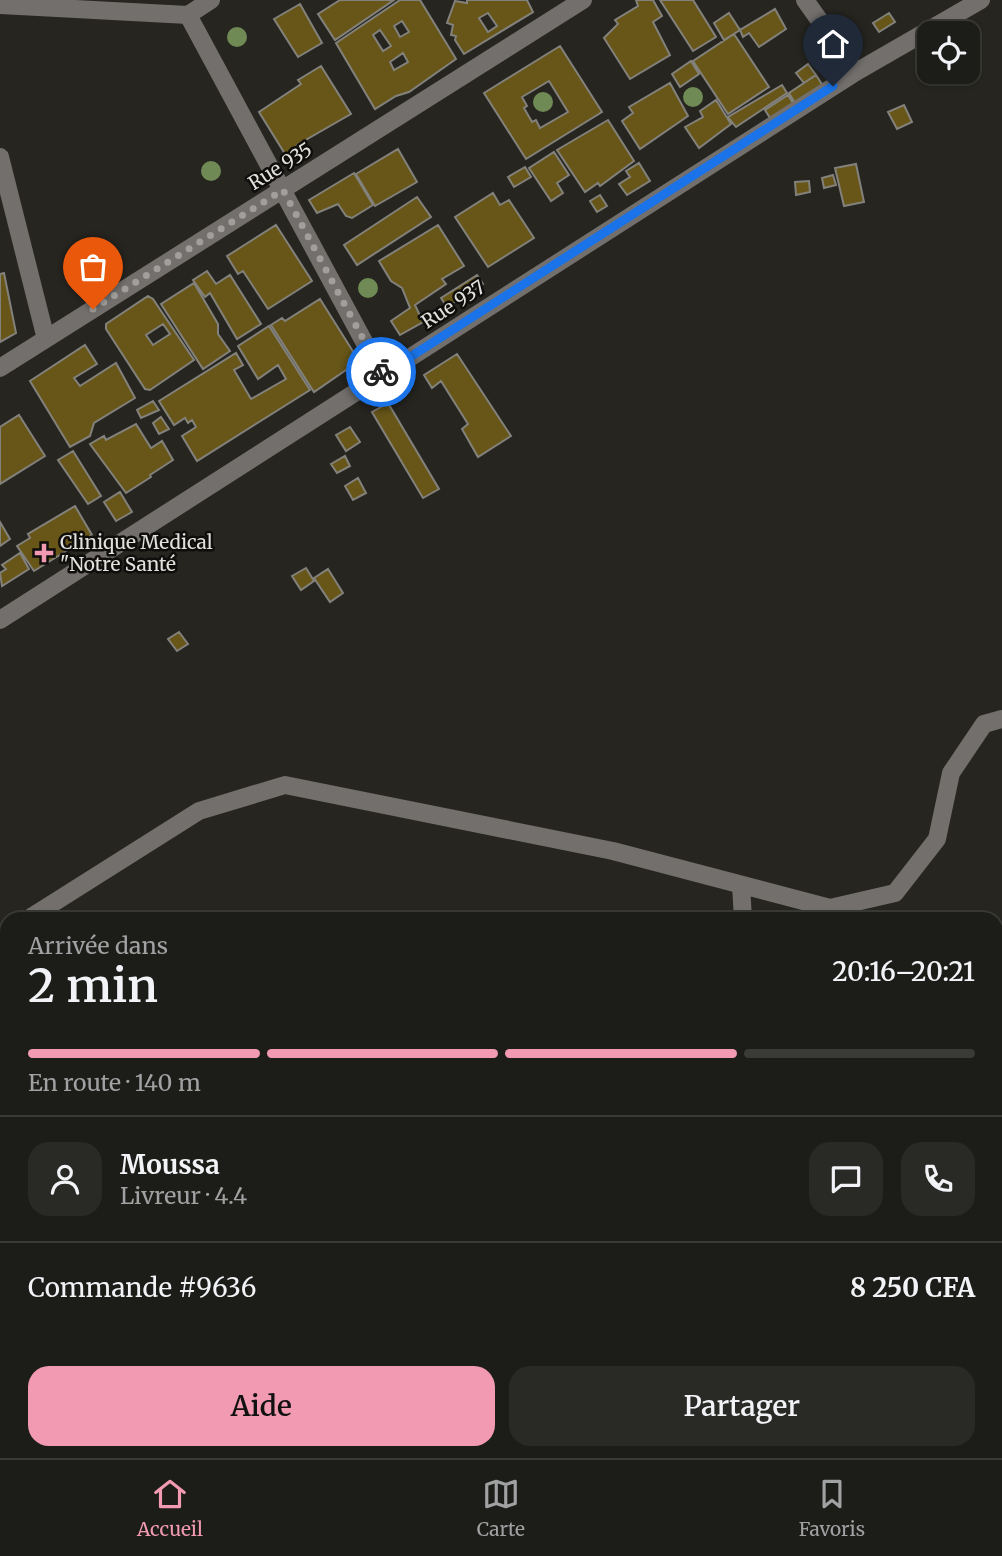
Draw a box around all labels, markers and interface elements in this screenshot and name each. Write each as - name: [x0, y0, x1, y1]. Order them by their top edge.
- pin: [803, 14, 863, 86]
- map controls: [917, 21, 980, 84]
- button: locate: [917, 21, 980, 84]
- icon: home: [814, 25, 852, 63]
- street label: Rue 935: [244, 137, 316, 195]
- pin: [63, 237, 123, 309]
- icon: bag: [74, 248, 112, 286]
- street label: Rue 937: [417, 275, 489, 333]
- courier: [346, 337, 416, 407]
- icon: bike: [362, 353, 400, 391]
- place label: Clinique Medical "Notre Santé: [60, 530, 213, 576]
- marker: Clinique Medical "Notre Santé: [34, 543, 54, 563]
- text: Arrivée dans: [28, 931, 168, 960]
- text: 20:16–20:21: [832, 955, 975, 988]
- text: 2 min: [28, 957, 158, 1015]
- text: En route · 140 m: [28, 1068, 201, 1097]
- button: person: [28, 1142, 102, 1216]
- button: chat: [809, 1142, 883, 1216]
- button: phone: [901, 1142, 975, 1216]
- text: Moussa: [120, 1148, 220, 1181]
- text: Livreur · 4.4: [120, 1181, 247, 1210]
- text: Commande #9636: [28, 1271, 256, 1304]
- text: 8 250 CFA: [850, 1271, 975, 1304]
- button: Aide: [28, 1366, 495, 1446]
- button: Partager: [509, 1366, 975, 1446]
- tab: Accueil: [137, 1475, 203, 1541]
- tab: Carte: [477, 1475, 525, 1541]
- tab: Favoris: [799, 1475, 865, 1541]

